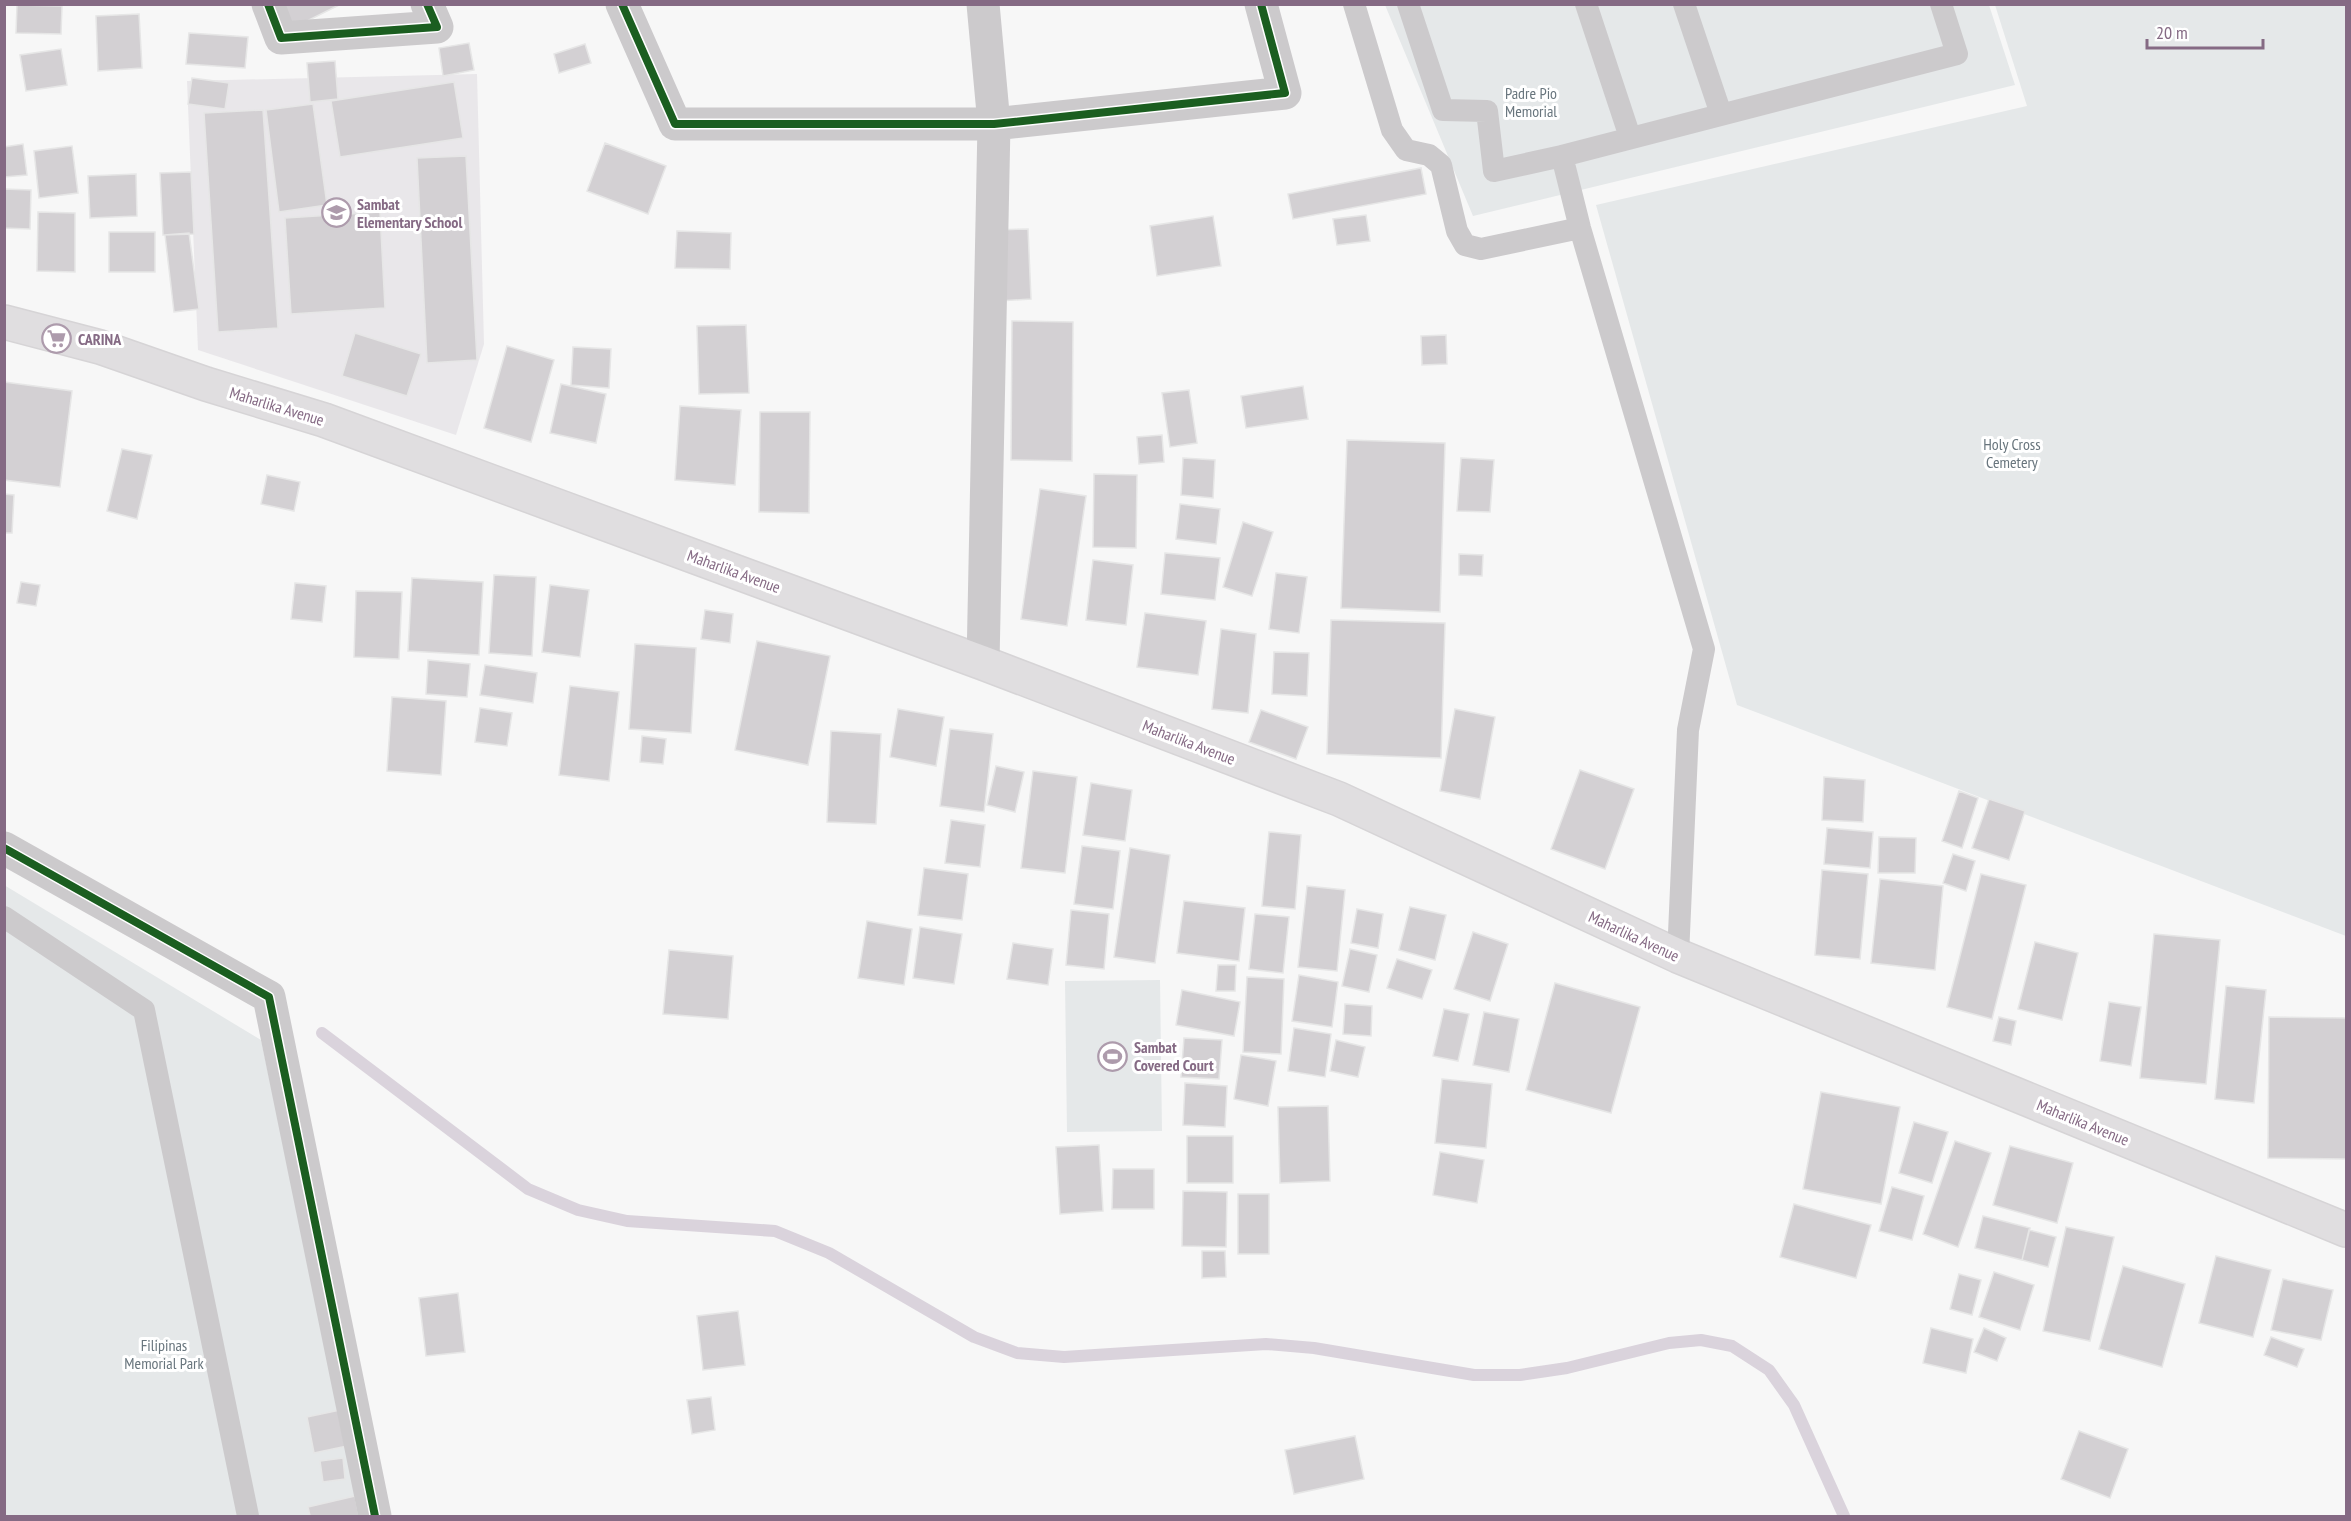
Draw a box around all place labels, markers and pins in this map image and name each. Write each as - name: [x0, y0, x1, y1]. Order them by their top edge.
- place label: Sambat Elementary School: [357, 194, 462, 232]
- school or university icon: Sambat Elementary School: [320, 197, 352, 229]
- supermarket icon: CARINA: [41, 323, 73, 355]
- place label: CARINA: [78, 329, 122, 349]
- place label: Sambat Covered Court: [1134, 1037, 1214, 1075]
- sports icon: Sambat Covered Court: [1097, 1040, 1129, 1072]

